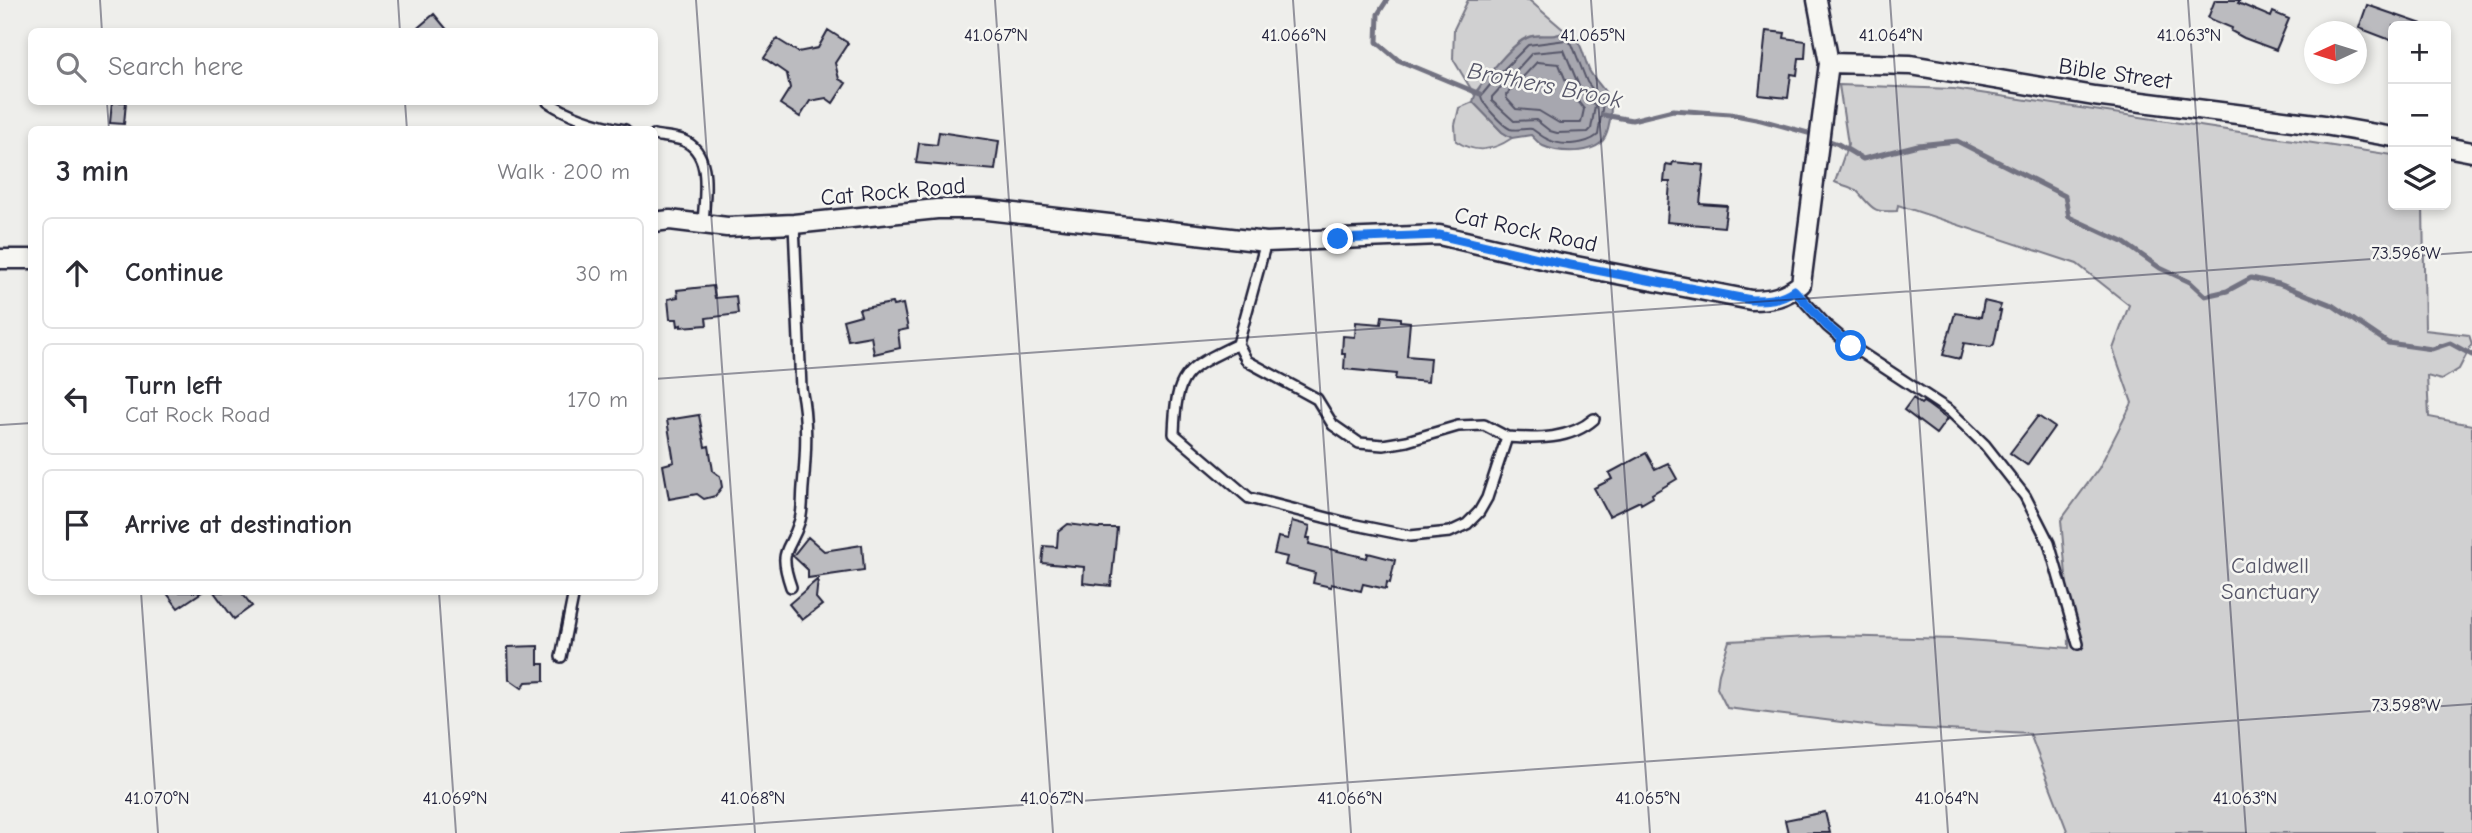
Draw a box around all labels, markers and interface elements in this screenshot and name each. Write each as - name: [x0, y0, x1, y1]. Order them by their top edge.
- north arrow: [2304, 21, 2367, 84]
- map controls: [2388, 21, 2451, 210]
- button: +: [2388, 21, 2451, 84]
- text: 41.067°N: [964, 25, 1028, 46]
- text: 41.066°N: [1261, 25, 1327, 46]
- text: 41.065°N: [1560, 25, 1626, 46]
- text: 41.064°N: [1859, 25, 1923, 46]
- text: 41.063°N: [2157, 25, 2221, 46]
- search box: [28, 28, 658, 105]
- icon: search: [52, 48, 90, 86]
- text: Search here: [108, 52, 243, 82]
- street label: Bible Street: [2057, 52, 2174, 95]
- water label: Brothers Brook: [1465, 56, 1625, 114]
- button: −: [2388, 84, 2451, 147]
- button: layers: [2388, 147, 2451, 210]
- text: 3 min: [56, 154, 129, 189]
- text: Walk · 200 m: [497, 158, 630, 185]
- street label: Cat Rock Road: [819, 172, 967, 211]
- street label: Cat Rock Road: [1452, 201, 1600, 258]
- route end: [1322, 223, 1353, 254]
- text: 73.596°W: [2371, 243, 2441, 264]
- icon: ahead: [58, 254, 96, 292]
- text: Continue: [125, 258, 223, 288]
- text: 30 m: [576, 260, 628, 287]
- route start: [1835, 330, 1866, 361]
- text: Turn left: [125, 371, 222, 401]
- icon: left: [58, 380, 96, 418]
- text: 170 m: [567, 386, 628, 413]
- text: Cat Rock Road: [125, 401, 270, 428]
- icon: arrive: [58, 506, 96, 544]
- text: Arrive at destination: [125, 510, 352, 540]
- park label: Caldwell Sanctuary: [2221, 552, 2320, 605]
- text: 73.598°W: [2371, 695, 2441, 716]
- text: 41.070°N: [124, 788, 190, 809]
- text: 41.069°N: [422, 788, 488, 809]
- text: 41.068°N: [721, 788, 785, 809]
- text: 41.067°N: [1020, 788, 1084, 809]
- text: 41.066°N: [1317, 788, 1383, 809]
- text: 41.065°N: [1615, 788, 1681, 809]
- text: 41.064°N: [1915, 788, 1979, 809]
- text: 41.063°N: [2213, 788, 2277, 809]

